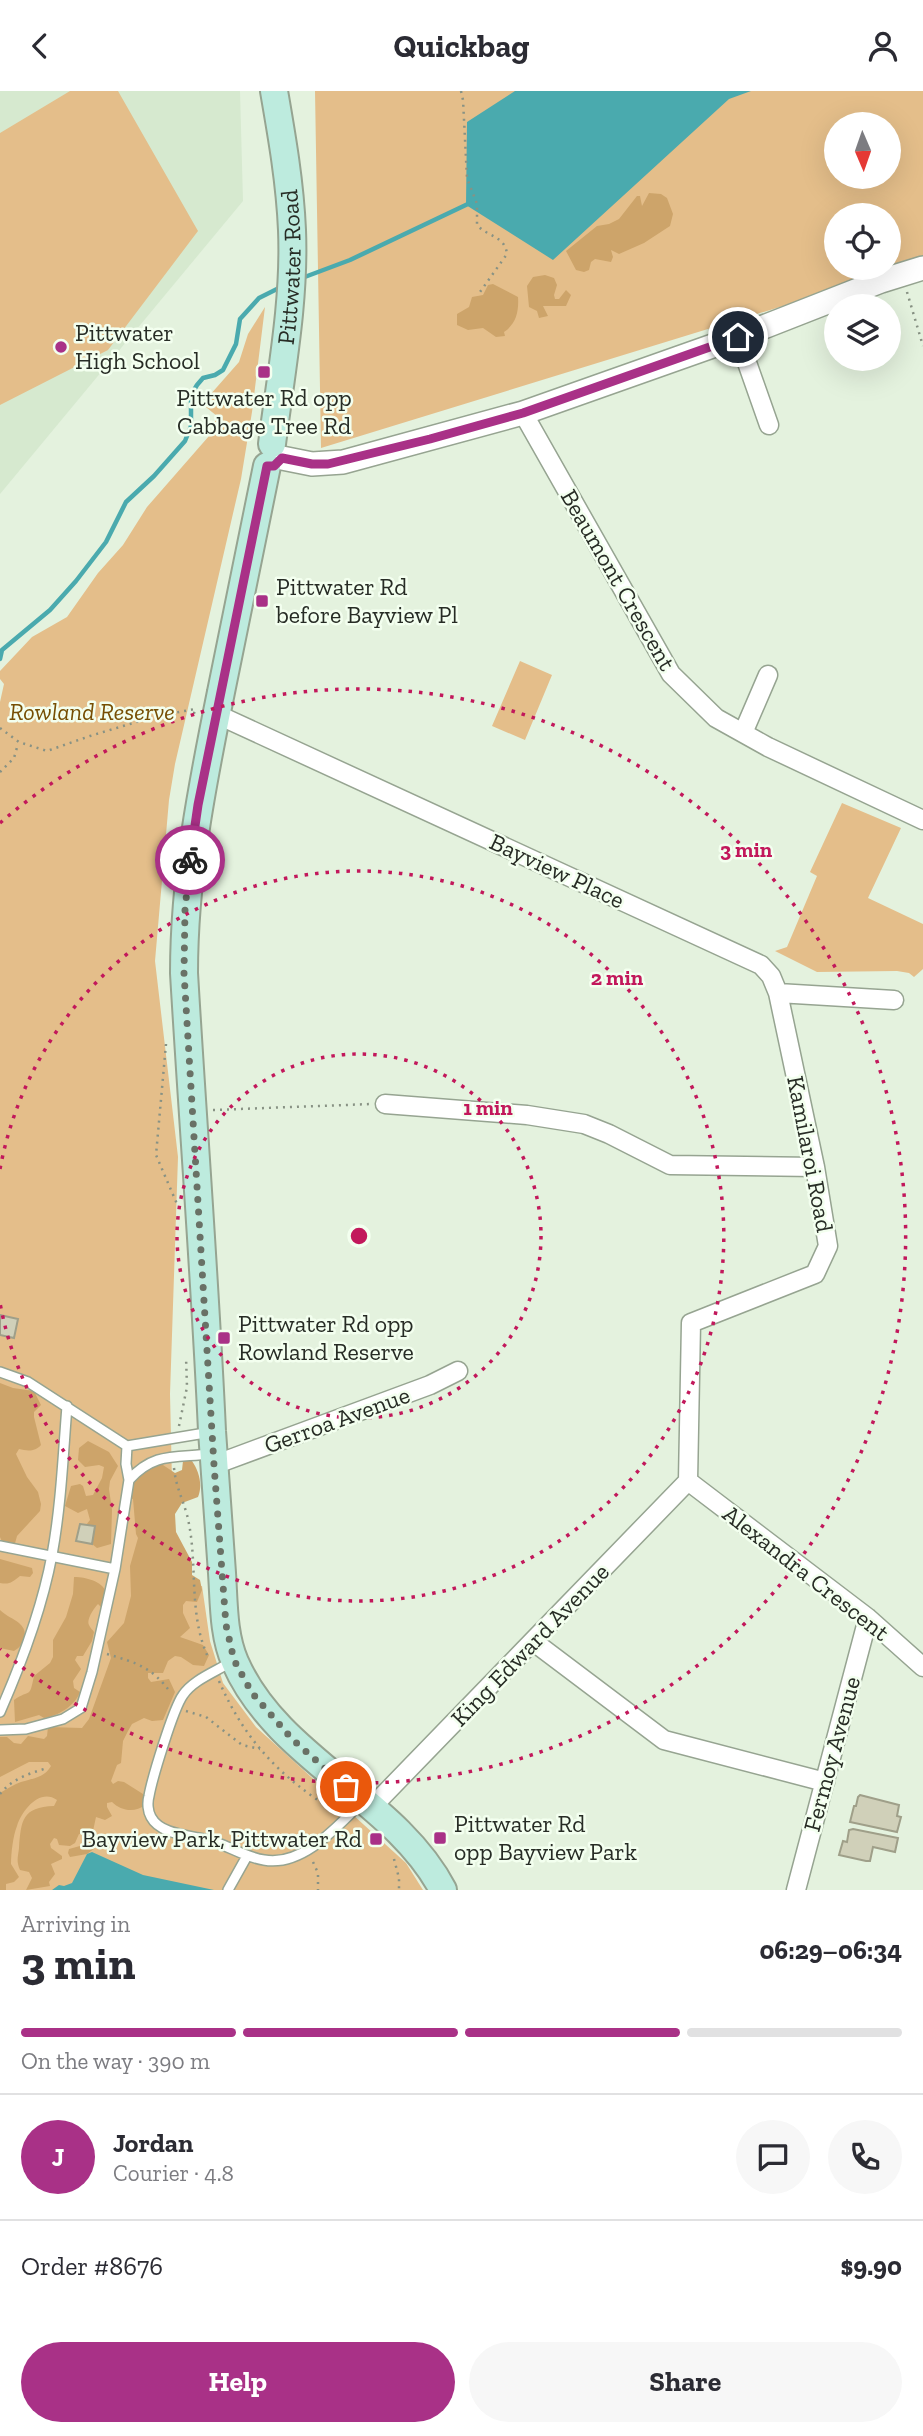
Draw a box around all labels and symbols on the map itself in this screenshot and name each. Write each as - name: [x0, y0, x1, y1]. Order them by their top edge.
- north arrow: [824, 112, 901, 189]
- street label: Pittwater Road: [271, 188, 306, 346]
- pin: [708, 307, 768, 367]
- place label: Pittwater High School: [75, 318, 200, 375]
- marker: Pittwater High School: [53, 339, 69, 355]
- marker: Pittwater Rd opp Cabbage Tree Rd: [256, 364, 272, 380]
- place label: Pittwater Rd opp Cabbage Tree Rd: [176, 383, 352, 440]
- street label: Beaumont Crescent: [555, 484, 682, 676]
- place label: Pittwater Rd before Bayview Pl: [275, 572, 458, 629]
- marker: Pittwater Rd before Bayview Pl: [254, 593, 270, 609]
- park label: Rowland Reserve: [9, 697, 175, 726]
- courier: [155, 825, 225, 895]
- street label: Bayview Place: [485, 827, 629, 914]
- text: 3 min: [720, 837, 773, 862]
- text: 2 min: [591, 965, 644, 990]
- street label: Kamilaroi Road: [781, 1073, 840, 1235]
- text: 1 min: [463, 1095, 513, 1120]
- centre of rings: [347, 1224, 371, 1248]
- place label: Pittwater Rd opp Rowland Reserve: [238, 1309, 414, 1366]
- marker: Pittwater Rd opp Rowland Reserve: [216, 1330, 232, 1346]
- street label: Gerroa Avenue: [260, 1380, 414, 1459]
- street label: Alexandra Crescent: [717, 1499, 895, 1647]
- street label: King Edward Avenue: [444, 1557, 615, 1732]
- street label: Fermoy Avenue: [797, 1673, 866, 1835]
- pin: [316, 1757, 376, 1817]
- place label: Pittwater Rd opp Bayview Park: [454, 1809, 637, 1866]
- place label: Bayview Park, Pittwater Rd: [82, 1824, 362, 1853]
- marker: Pittwater Rd opp Bayview Park: [432, 1830, 448, 1846]
- marker: Bayview Park, Pittwater Rd: [368, 1831, 384, 1847]

